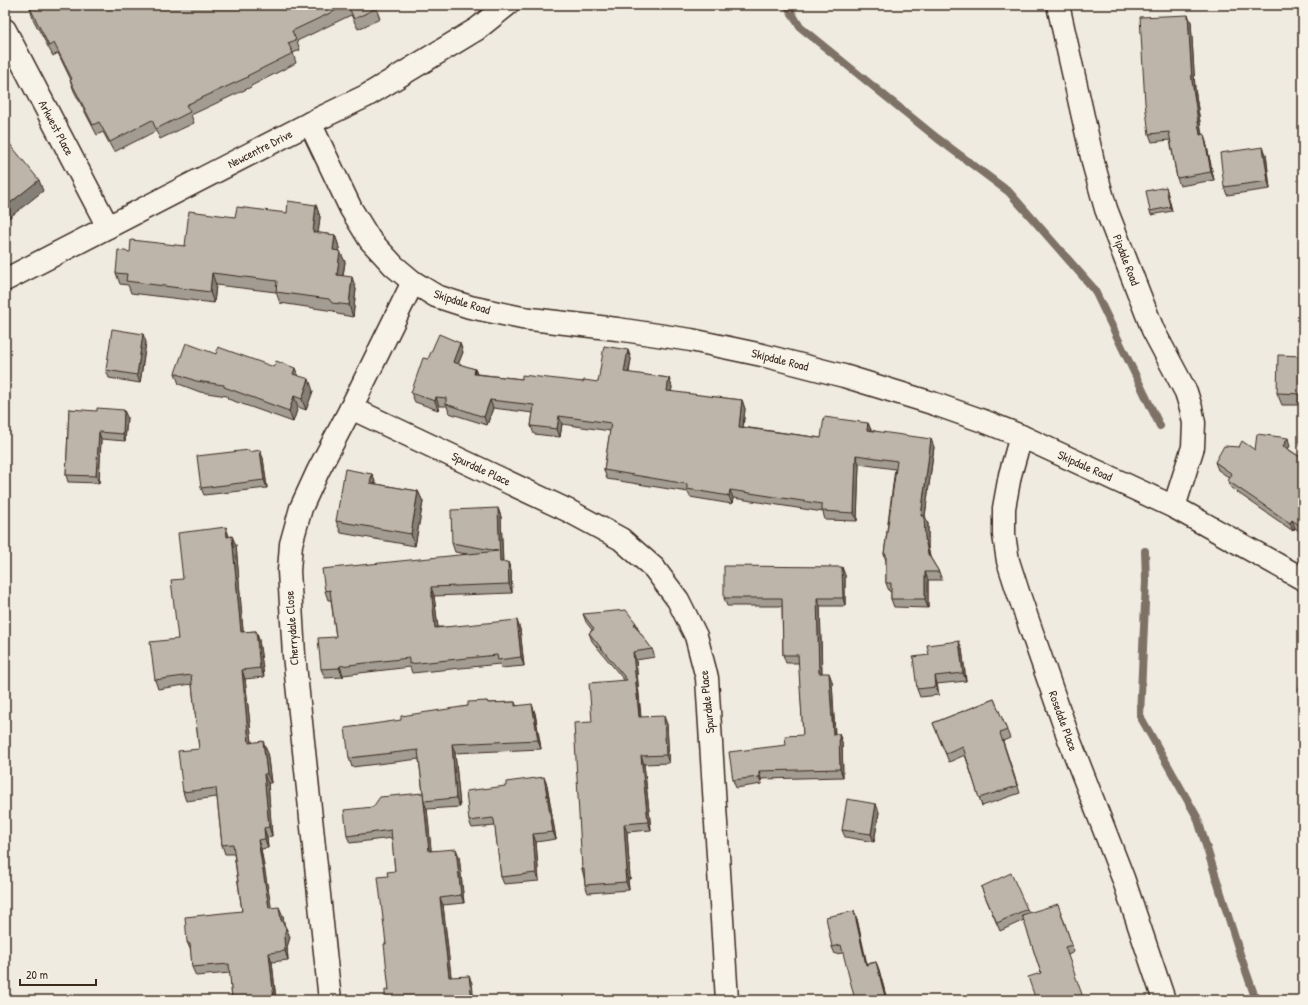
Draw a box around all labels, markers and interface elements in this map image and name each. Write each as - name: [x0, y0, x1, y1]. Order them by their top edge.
- street label: Arkwest Place: [35, 97, 78, 159]
- street label: Newcentre Drive: [225, 125, 295, 172]
- street label: Pipdale Road: [1109, 232, 1144, 288]
- street label: Skipdale Road: [432, 285, 493, 318]
- street label: Skipdale Road: [750, 344, 811, 375]
- street label: Skipdale Road: [1055, 446, 1115, 485]
- street label: Spurdale Place: [449, 447, 514, 490]
- street label: Cherrydale Close: [280, 590, 303, 666]
- street label: Spurdale Place: [695, 669, 718, 734]
- street label: Rosedale Place: [1045, 688, 1082, 753]
- scale bar: [20, 961, 96, 987]
- text: 20 m: [26, 966, 48, 983]

